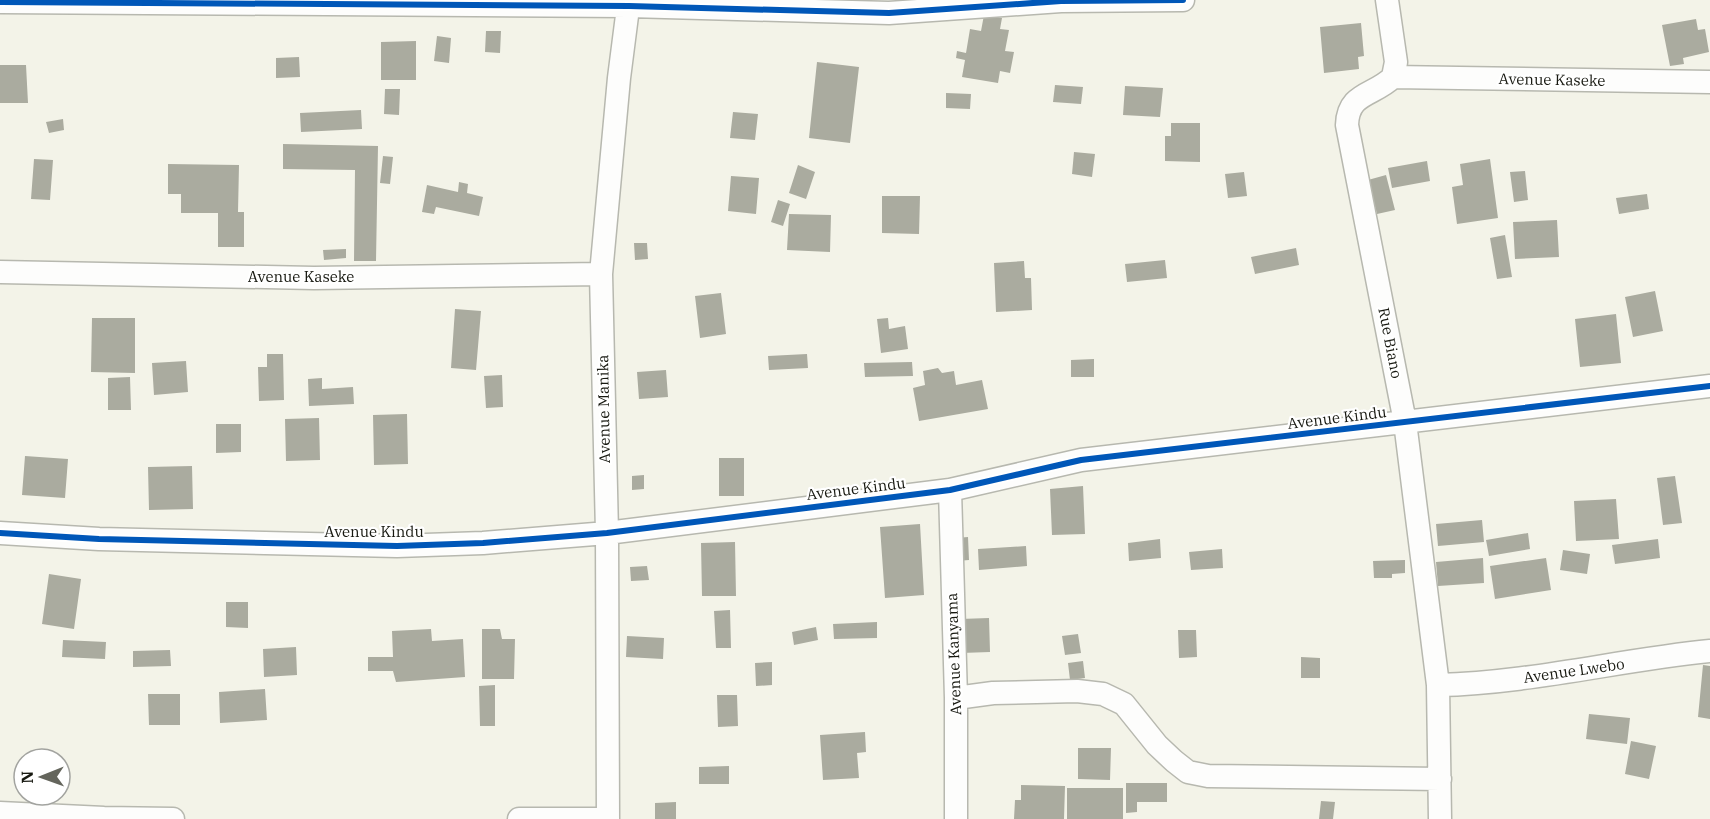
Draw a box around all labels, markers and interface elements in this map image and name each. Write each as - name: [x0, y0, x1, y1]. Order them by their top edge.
- street label: Avenue Kaseke: [1498, 69, 1606, 90]
- street label: Avenue Kaseke: [248, 267, 354, 286]
- street label: Rue Biano: [1374, 306, 1407, 380]
- street label: Avenue Manika: [593, 354, 614, 464]
- street label: Avenue Kindu: [1286, 402, 1387, 433]
- street label: Avenue Kindu: [805, 473, 906, 504]
- street label: Avenue Kindu: [324, 522, 424, 541]
- street label: Avenue Kanyama: [942, 592, 965, 716]
- street label: Avenue Lwebo: [1522, 654, 1626, 687]
- north arrow: [12, 747, 72, 807]
- text: N: [17, 771, 37, 784]

